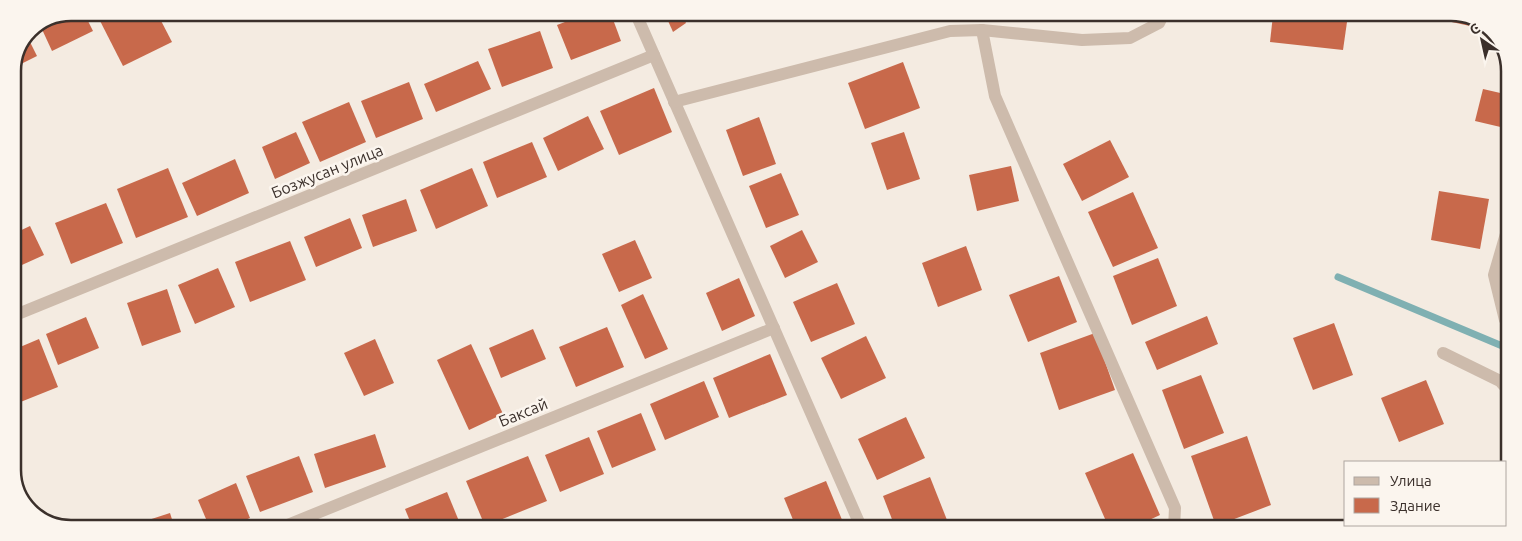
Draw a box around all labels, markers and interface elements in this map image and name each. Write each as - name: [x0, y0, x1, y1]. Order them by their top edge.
- north arrow: [1457, 15, 1507, 65]
- text: С: [1467, 20, 1483, 38]
- street label: Бозжусан улица: [269, 140, 385, 202]
- street label: Баксай: [496, 394, 550, 430]
- legend: [1344, 461, 1507, 526]
- text: Улица: [1390, 472, 1432, 489]
- text: Здание: [1390, 497, 1441, 514]

